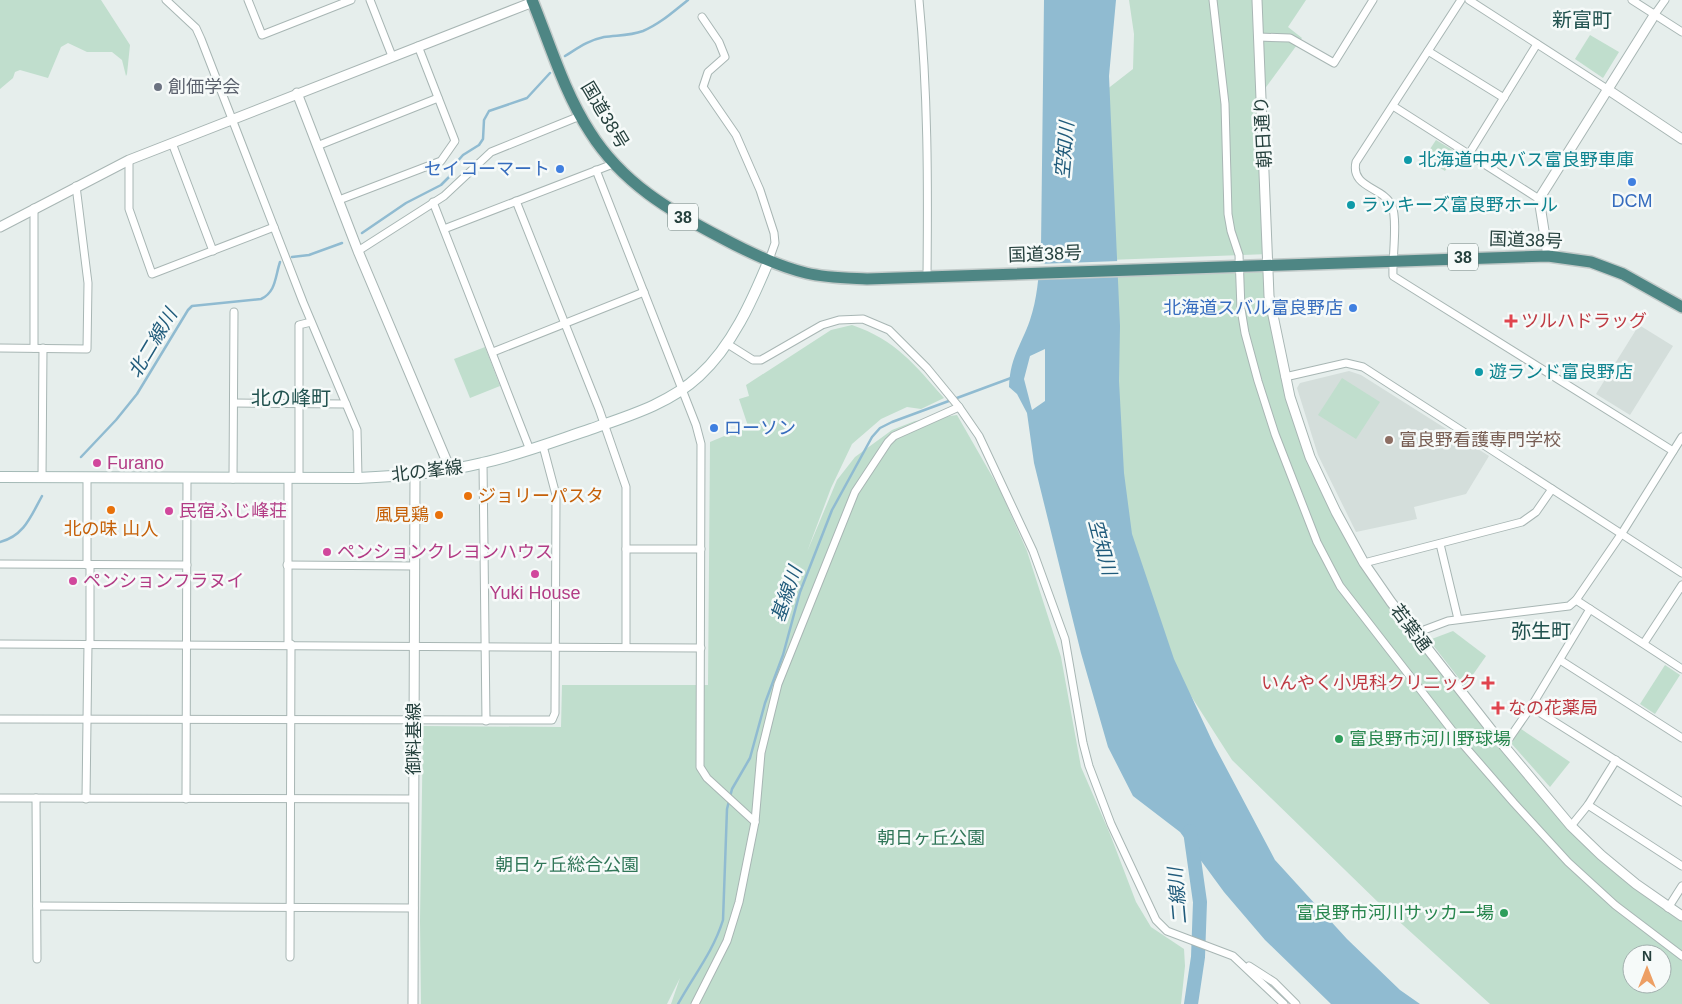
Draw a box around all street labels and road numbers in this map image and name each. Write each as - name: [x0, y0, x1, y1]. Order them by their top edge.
- street label: 国道38号: [577, 78, 633, 152]
- street label: 朝日通り: [1251, 96, 1275, 168]
- road number: 38: [668, 203, 698, 230]
- street label: 国道38号: [1489, 229, 1563, 251]
- street label: 国道38号: [1008, 243, 1082, 265]
- road number: 38: [1448, 243, 1478, 270]
- street label: 北の峯線: [390, 457, 464, 485]
- street label: 若葉通: [1387, 600, 1435, 656]
- street label: 御料基線: [404, 703, 424, 775]

